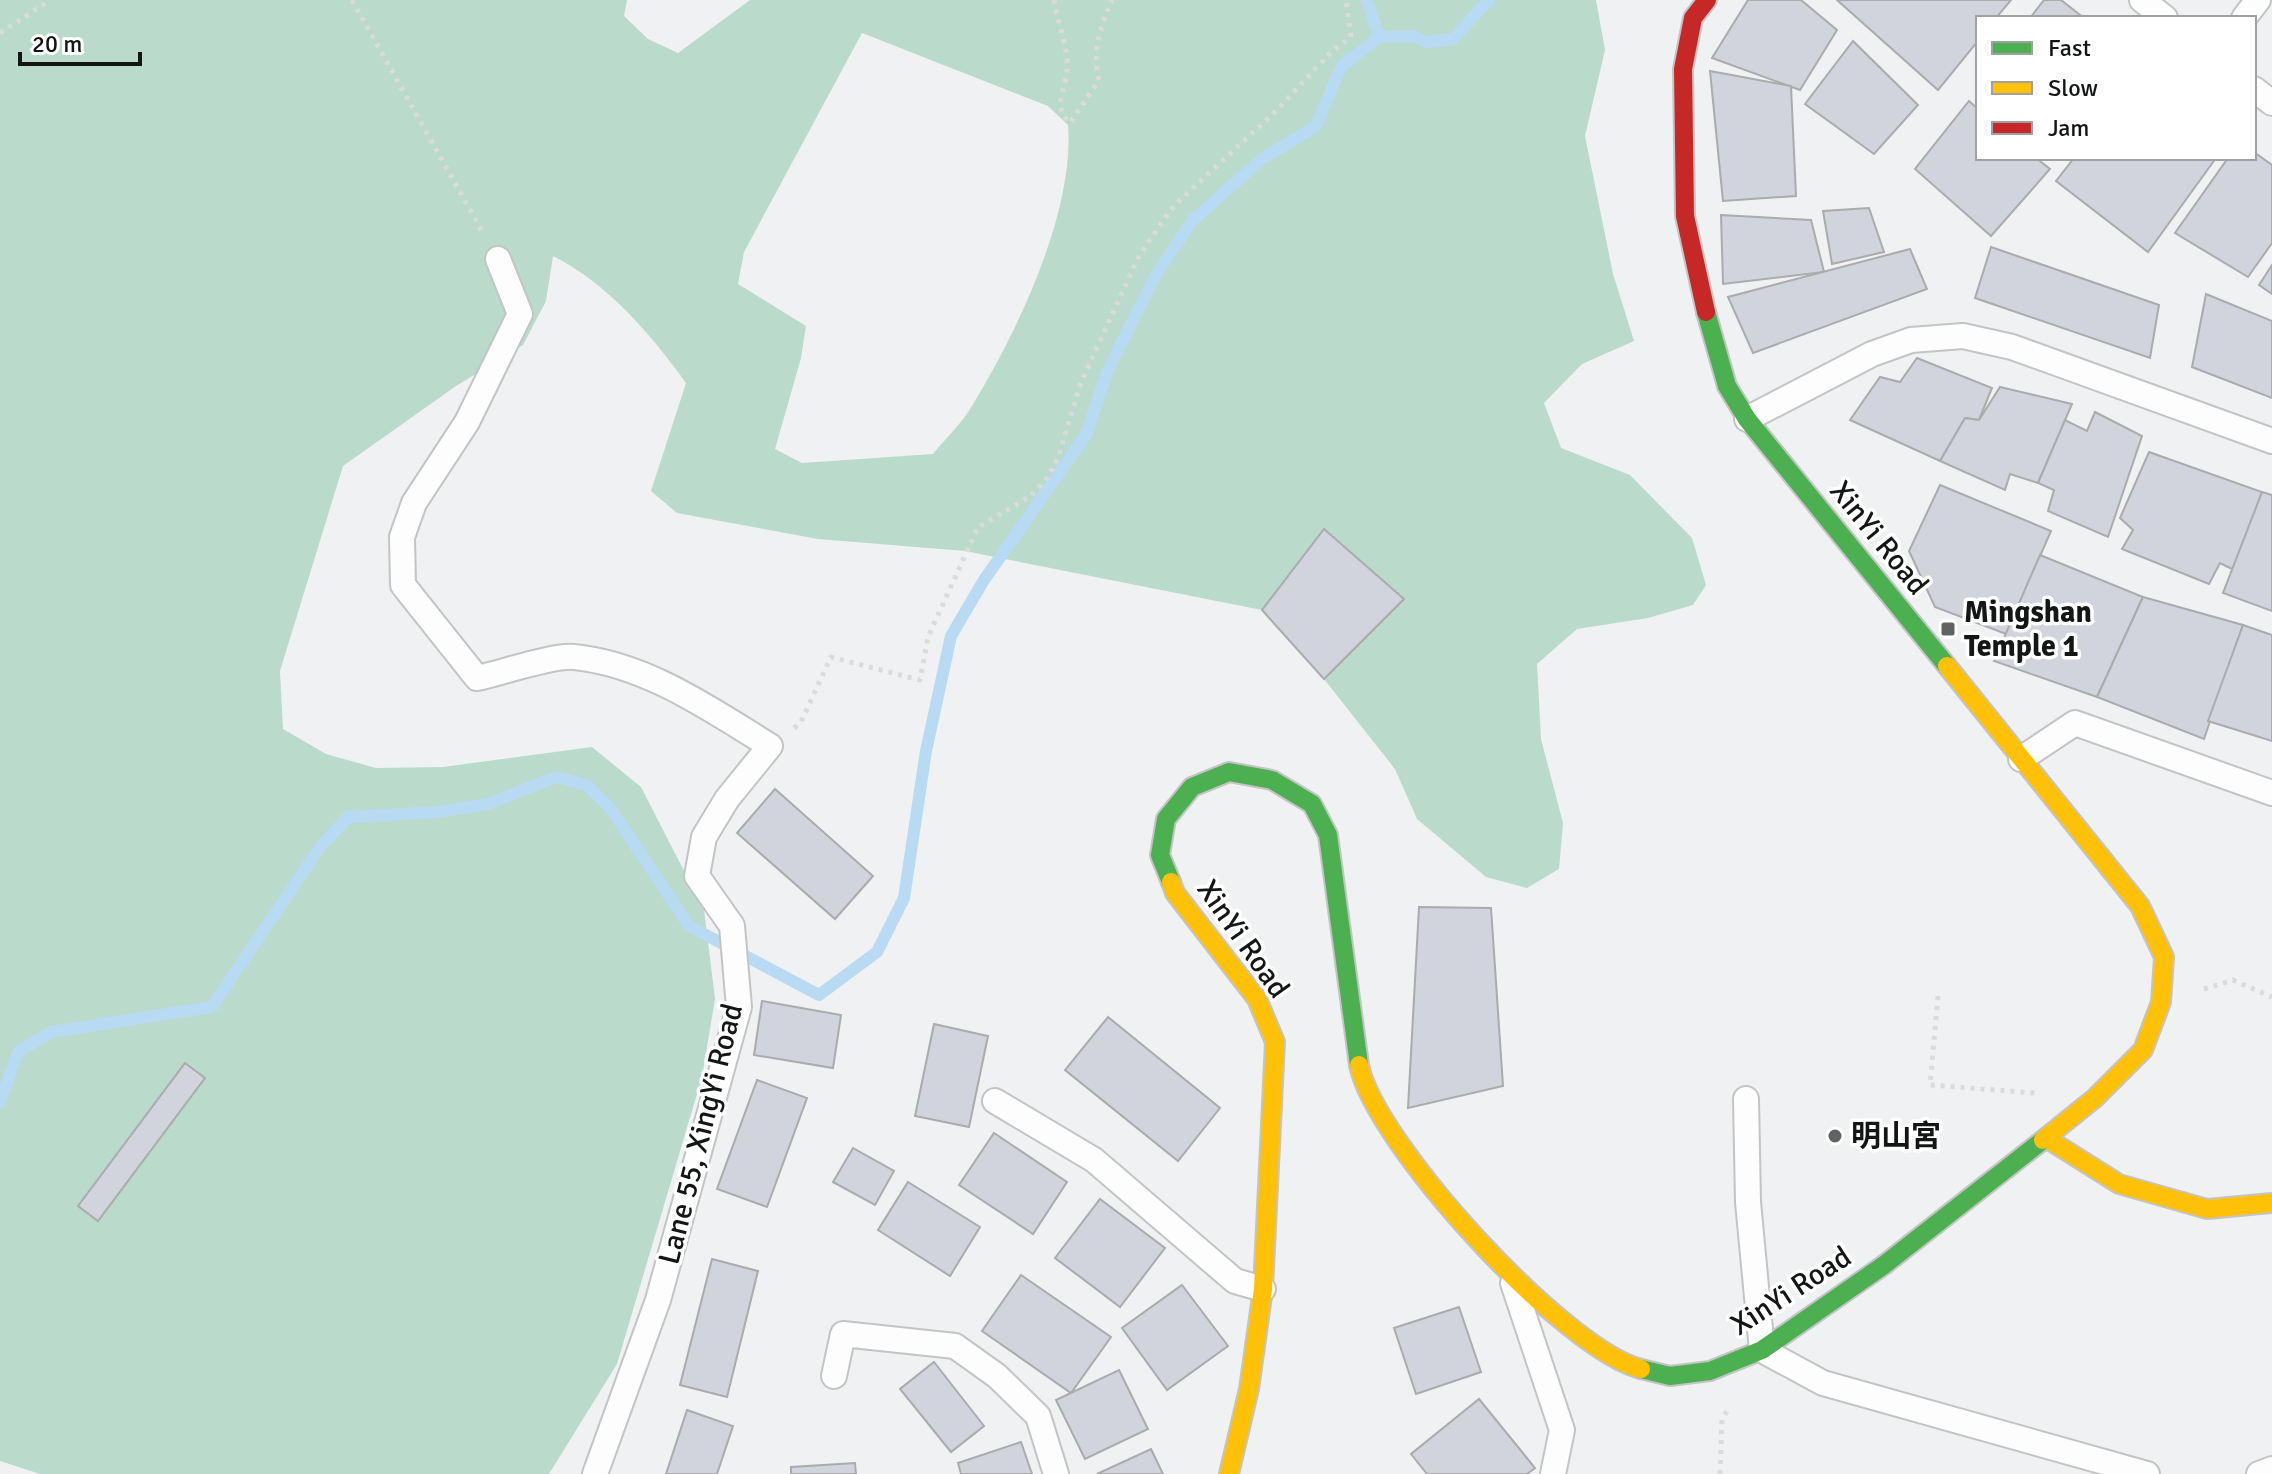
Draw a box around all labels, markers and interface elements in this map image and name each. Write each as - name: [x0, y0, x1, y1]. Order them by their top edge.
- scale bar: [20, 16, 140, 66]
- legend: [1976, 16, 2256, 160]
- text: 20 m: [32, 29, 82, 59]
- text: Fast: [2048, 33, 2091, 63]
- text: Slow: [2048, 73, 2098, 103]
- text: Jam: [2048, 113, 2089, 143]
- street label: XinYi Road: [1822, 473, 1936, 603]
- place label: Mingshan Temple 1: [1964, 594, 2092, 665]
- marker: Mingshan Temple 1: [1939, 620, 1957, 638]
- street label: XinYi Road: [1189, 873, 1297, 1005]
- street label: Lane 55, XingYi Road: [651, 1000, 751, 1268]
- place label: 明山宮: [1851, 1118, 1941, 1155]
- marker: 明山宮: [1826, 1127, 1844, 1145]
- street label: XinYi Road: [1724, 1238, 1858, 1344]

